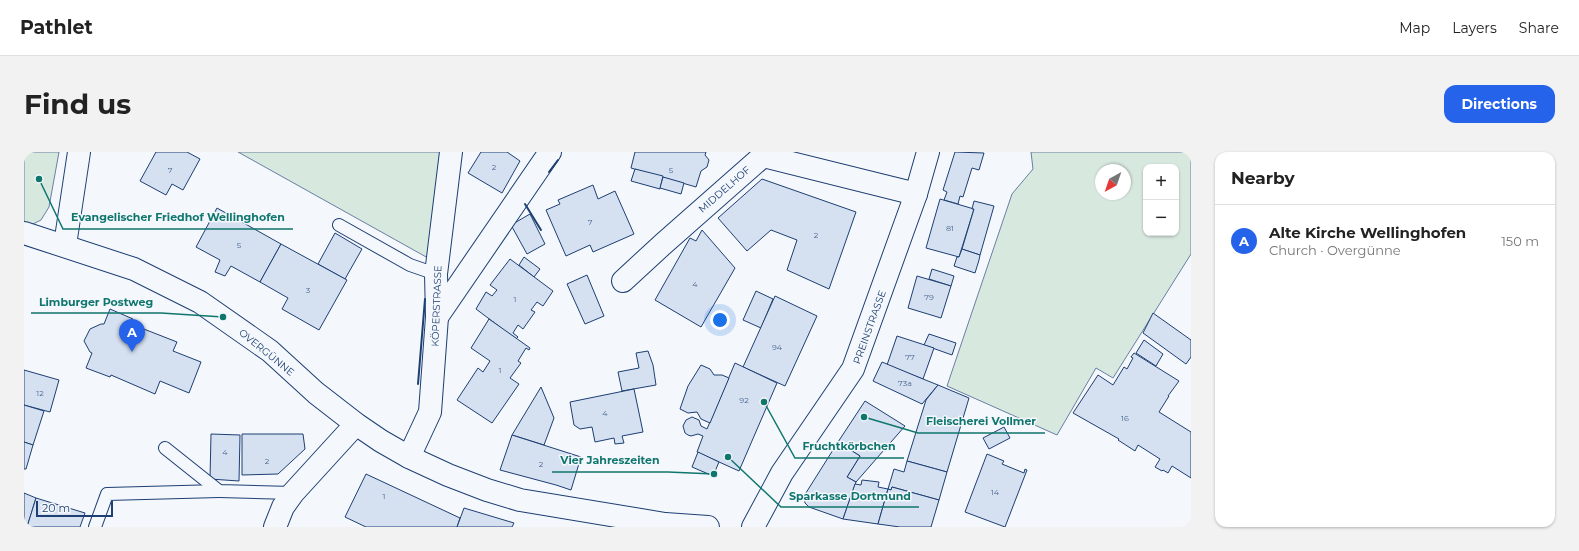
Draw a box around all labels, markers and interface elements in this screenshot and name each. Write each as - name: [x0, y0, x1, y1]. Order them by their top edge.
- text: Pathlet: [20, 16, 93, 39]
- text: Map: [1399, 19, 1430, 37]
- text: Layers: [1452, 19, 1497, 37]
- text: Share: [1519, 19, 1559, 37]
- button: Directions: [1444, 85, 1555, 123]
- text: Find us: [24, 87, 131, 121]
- house number: 2: [492, 162, 497, 172]
- street label: MIDDELHOF: [696, 163, 753, 215]
- north arrow: [1095, 164, 1131, 200]
- map controls: [1143, 164, 1179, 236]
- button: +: [1143, 164, 1179, 200]
- house number: 7: [168, 165, 173, 175]
- house number: 5: [669, 165, 674, 175]
- text: Nearby: [1231, 168, 1295, 188]
- button: −: [1143, 200, 1179, 236]
- callout: Evangelischer Friedhof Wellinghofen: [63, 206, 293, 229]
- text: Evangelischer Friedhof Wellinghofen: [71, 210, 285, 224]
- house number: 7: [588, 217, 593, 227]
- house number: 81: [946, 223, 954, 233]
- text: Alte Kirche Wellinghofen: [1269, 223, 1466, 242]
- house number: 2: [814, 230, 819, 240]
- text: A: [1239, 233, 1249, 249]
- text: 150 m: [1501, 233, 1539, 249]
- house number: 5: [237, 240, 242, 250]
- text: Church · Overgünne: [1269, 242, 1401, 258]
- street label: KÖPERSTRASSE: [429, 265, 444, 347]
- house number: 4: [692, 279, 698, 289]
- house number: 3: [306, 285, 311, 295]
- street label: PREINSTRASSE: [850, 288, 889, 366]
- callout: Limburger Postweg: [31, 290, 161, 313]
- house number: 79: [924, 292, 934, 302]
- house number: 1: [514, 294, 516, 304]
- text: Limburger Postweg: [39, 295, 153, 309]
- your location: [710, 310, 730, 330]
- pin: A: [119, 319, 145, 352]
- street label: OVERGÜNNE: [236, 326, 297, 379]
- house number: 94: [772, 342, 783, 352]
- house number: 77: [905, 352, 915, 362]
- house number: 1: [499, 365, 501, 375]
- house number: 73a: [898, 378, 912, 388]
- house number: 12: [36, 388, 44, 398]
- house number: 92: [739, 395, 749, 405]
- house number: 4: [602, 408, 608, 418]
- callout: Fleischerei Vollmer: [918, 410, 1045, 433]
- house number: 16: [1121, 413, 1129, 423]
- text: Fleischerei Vollmer: [926, 414, 1036, 428]
- callout: Fruchtkörbchen: [795, 435, 904, 458]
- text: Fruchtkörbchen: [802, 439, 896, 453]
- house number: 4: [222, 447, 228, 457]
- callout: Vier Jahreszeiten: [552, 449, 668, 472]
- text: Vier Jahreszeiten: [559, 453, 660, 467]
- house number: 2: [265, 456, 270, 466]
- house number: 2: [539, 459, 544, 469]
- callout: Sparkasse Dortmund: [781, 484, 919, 507]
- house number: 14: [991, 487, 1000, 497]
- text: Sparkasse Dortmund: [789, 489, 911, 503]
- house number: 1: [383, 491, 385, 501]
- scale bar: [36, 499, 113, 518]
- text: 20 m: [42, 501, 70, 515]

